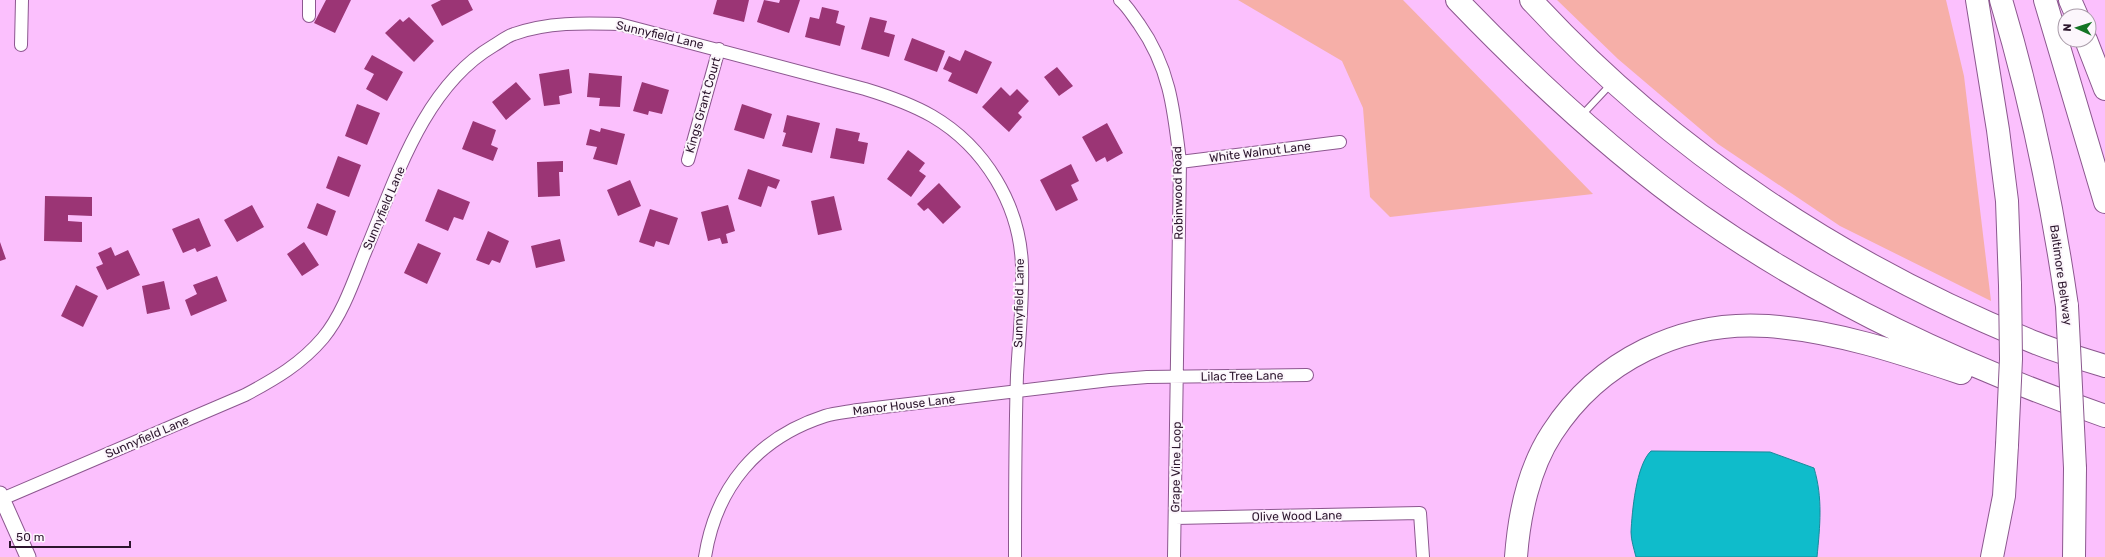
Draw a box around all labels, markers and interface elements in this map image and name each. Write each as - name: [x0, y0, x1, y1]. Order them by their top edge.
- north arrow: [2057, 8, 2097, 48]
- street label: Sunnyfield Lane: [615, 18, 705, 52]
- text: N: [2061, 23, 2074, 32]
- street label: Kings Grant Court: [683, 55, 723, 155]
- street label: White Walnut Lane: [1208, 139, 1312, 165]
- street label: Robinwood Road: [1170, 146, 1186, 240]
- street label: Sunnyfield Lane: [360, 164, 408, 252]
- street label: Baltimore Beltway: [2047, 224, 2075, 327]
- street label: Sunnyfield Lane: [1011, 258, 1027, 348]
- street label: Lilac Tree Lane: [1201, 368, 1284, 384]
- street label: Manor House Lane: [852, 392, 956, 418]
- street label: Sunnyfield Lane: [103, 413, 191, 461]
- street label: Grape Vine Loop: [1168, 421, 1184, 513]
- street label: Olive Wood Lane: [1252, 508, 1343, 524]
- scale bar: [10, 523, 130, 549]
- text: 50 m: [16, 530, 44, 544]

